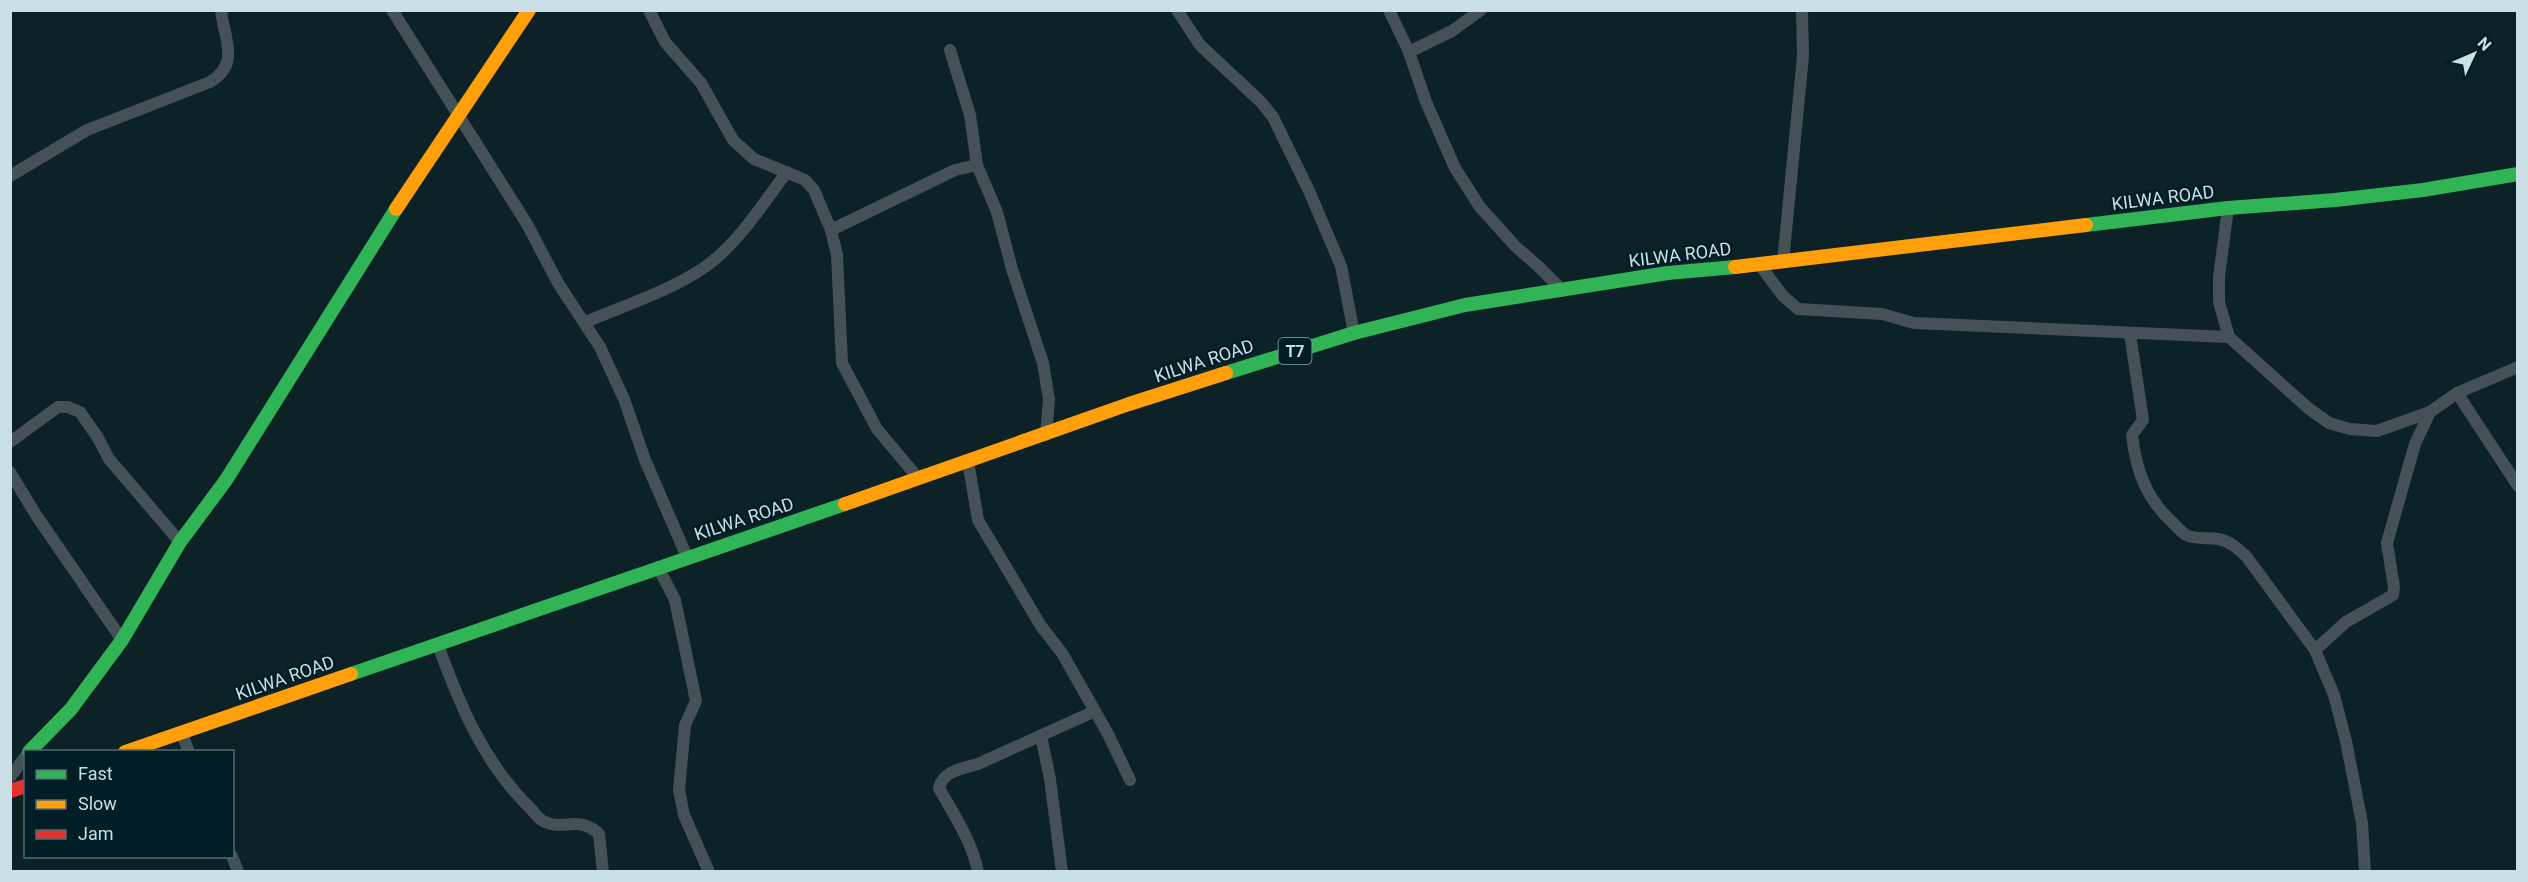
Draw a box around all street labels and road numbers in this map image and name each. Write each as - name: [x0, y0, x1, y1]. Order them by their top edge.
- street label: KILWA ROAD: [2110, 181, 2215, 214]
- street label: KILWA ROAD: [1627, 238, 1732, 271]
- street label: KILWA ROAD: [1151, 335, 1256, 386]
- road number: T7: [1278, 338, 1312, 364]
- street label: KILWA ROAD: [691, 493, 796, 544]
- street label: KILWA ROAD: [233, 651, 337, 704]

